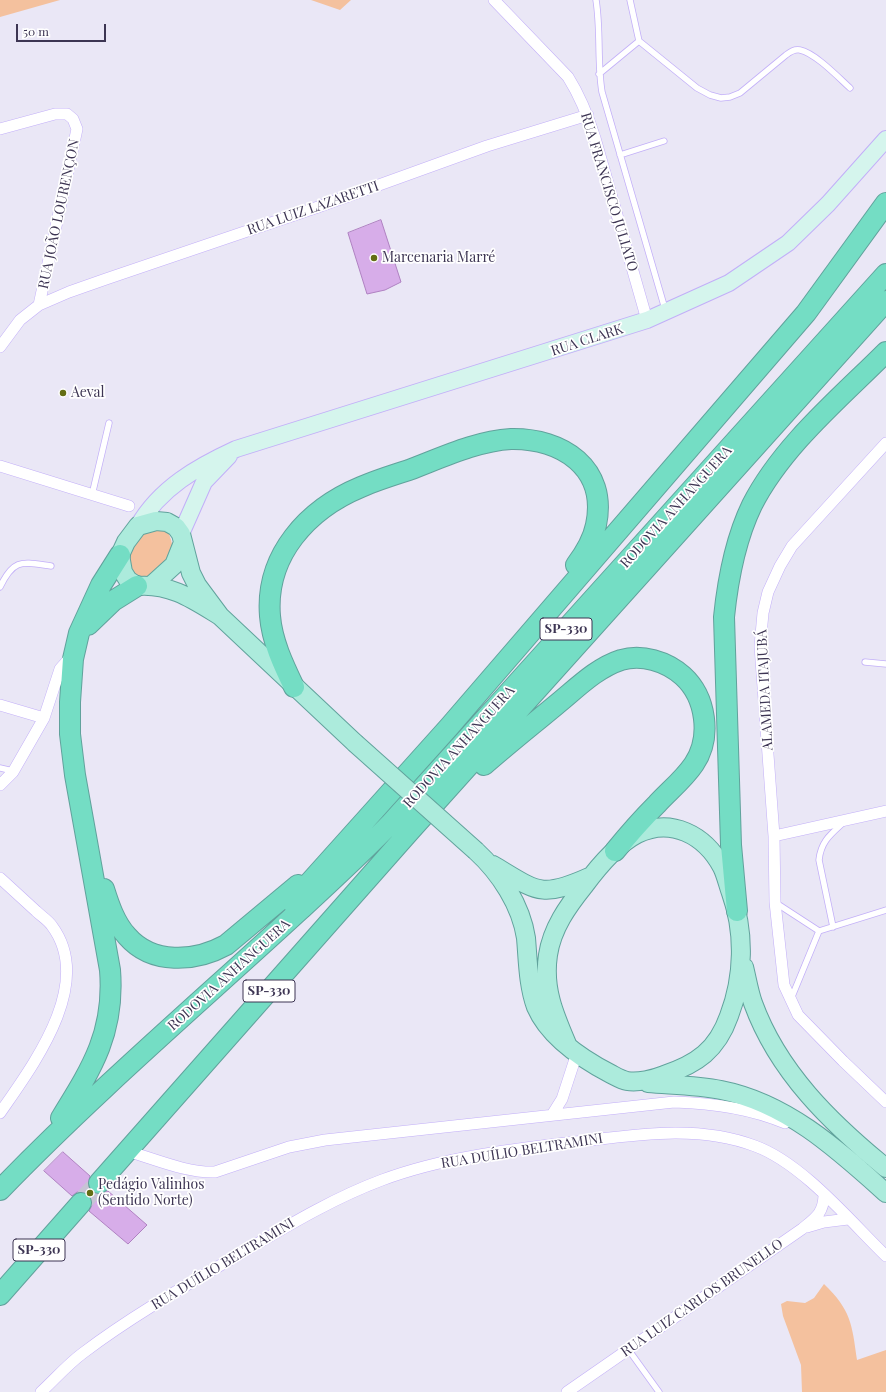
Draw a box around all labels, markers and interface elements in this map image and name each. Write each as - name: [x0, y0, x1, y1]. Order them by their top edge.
- scale bar: [18, 16, 108, 42]
- text: 50 m: [23, 23, 49, 39]
- street label: RUA FRANCISCO JULIATO: [577, 110, 641, 274]
- street label: RUA JOÃO LOURENÇON: [35, 138, 83, 290]
- street label: RUA LUIZ LAZARETTI: [245, 178, 381, 238]
- place label: Marcenaria Marré: [382, 250, 495, 266]
- marker: Marcenaria Marré: [369, 253, 379, 263]
- street label: RUA CLARK: [549, 320, 625, 360]
- place label: Aeval: [71, 385, 105, 401]
- marker: Aeval: [58, 388, 68, 398]
- street label: RODOVIA ANHANGUERA: [617, 442, 735, 572]
- road number: SP-330: [540, 618, 592, 640]
- street label: ALAMEDA ITAJUBÁ: [753, 629, 777, 751]
- street label: RODOVIA ANHANGUERA: [400, 682, 518, 812]
- street label: RODOVIA ANHANGUERA: [164, 916, 294, 1034]
- road number: SP-330: [243, 980, 295, 1002]
- street label: RUA DUÍLIO BELTRAMINI: [440, 1130, 604, 1172]
- place label: Pedágio Valinhos (Sentido Norte): [98, 1177, 204, 1210]
- marker: Pedágio Valinhos (Sentido Norte): [85, 1188, 95, 1198]
- street label: RUA DUÍLIO BELTRAMINI: [148, 1215, 298, 1313]
- street label: RUA LUIZ CARLOS BRUNELLO: [618, 1235, 786, 1361]
- road number: SP-330: [13, 1239, 65, 1261]

